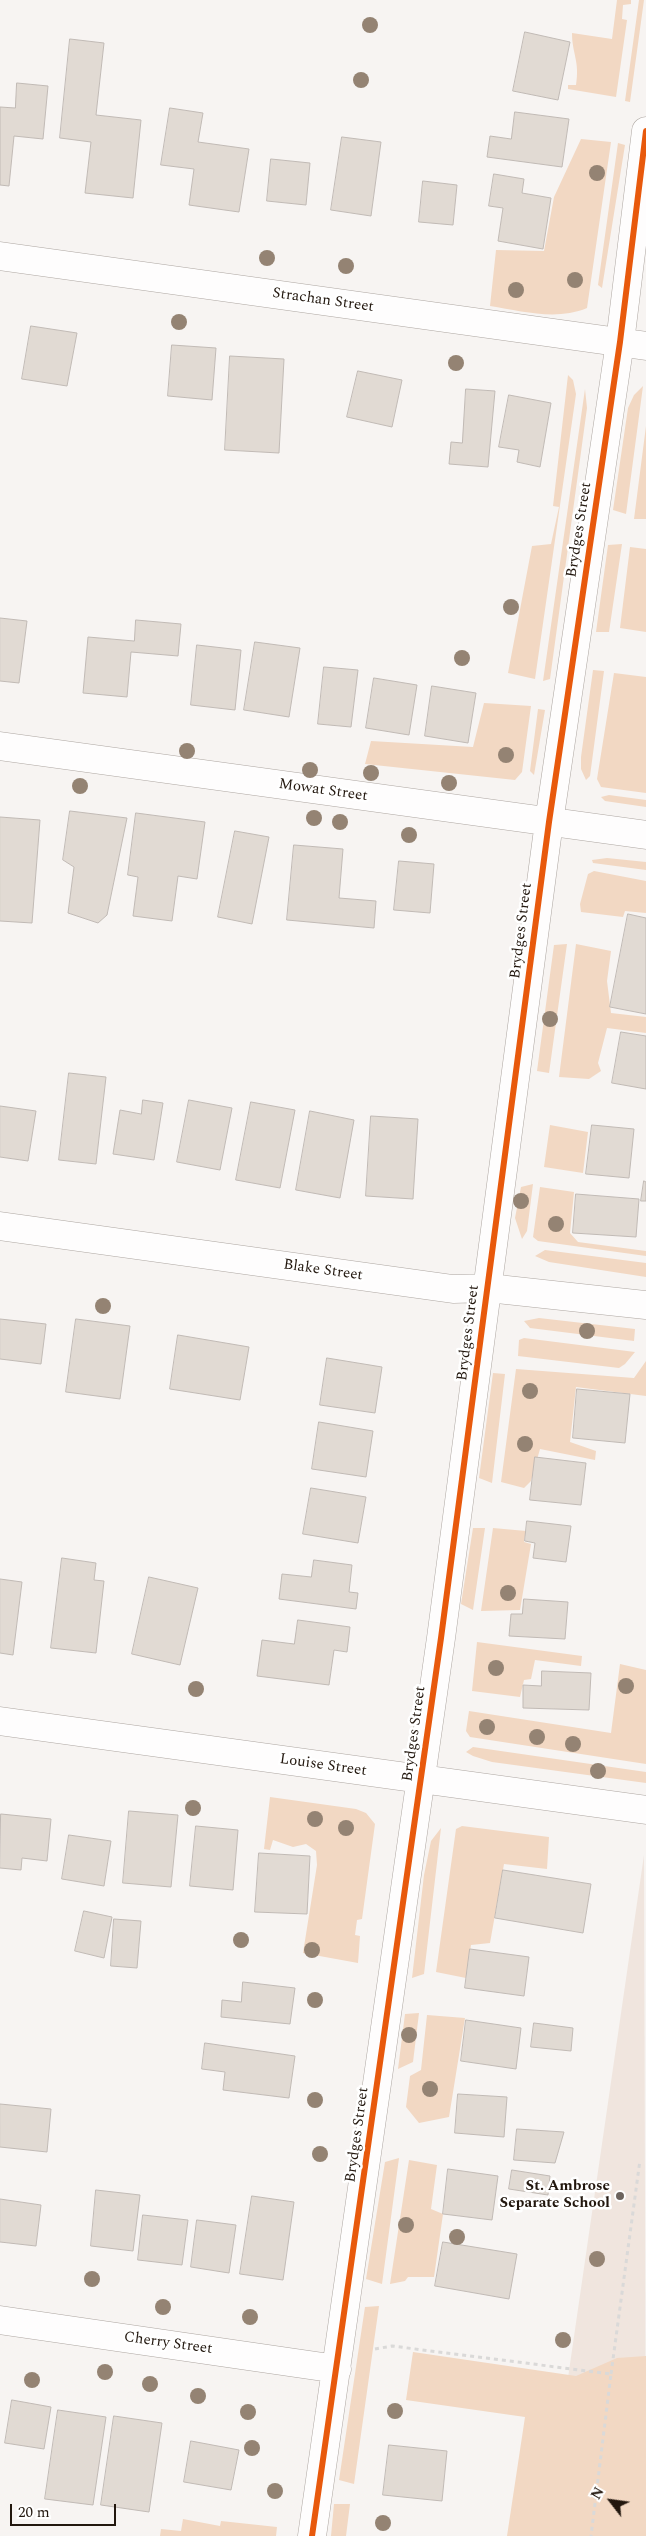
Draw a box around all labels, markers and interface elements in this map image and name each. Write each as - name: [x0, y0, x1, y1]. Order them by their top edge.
- street label: Strachan Street: [271, 285, 375, 317]
- street label: Brydges Street: [564, 481, 596, 579]
- street label: Mowat Street: [277, 776, 369, 806]
- street label: Brydges Street: [507, 882, 537, 980]
- street label: Blake Street: [282, 1257, 364, 1285]
- street label: Brydges Street: [454, 1284, 484, 1382]
- street label: Brydges Street: [399, 1685, 431, 1783]
- street label: Louise Street: [278, 1751, 368, 1781]
- street label: Brydges Street: [342, 2086, 374, 2184]
- place label: St. Ambrose Separate School: [499, 2178, 610, 2213]
- marker: St. Ambrose Separate School: [614, 2190, 626, 2202]
- street label: Cherry Street: [123, 2329, 213, 2359]
- north arrow: [586, 2476, 636, 2526]
- text: N: [586, 2483, 610, 2503]
- scale bar: [12, 2494, 119, 2526]
- text: 20 m: [18, 2501, 50, 2524]

